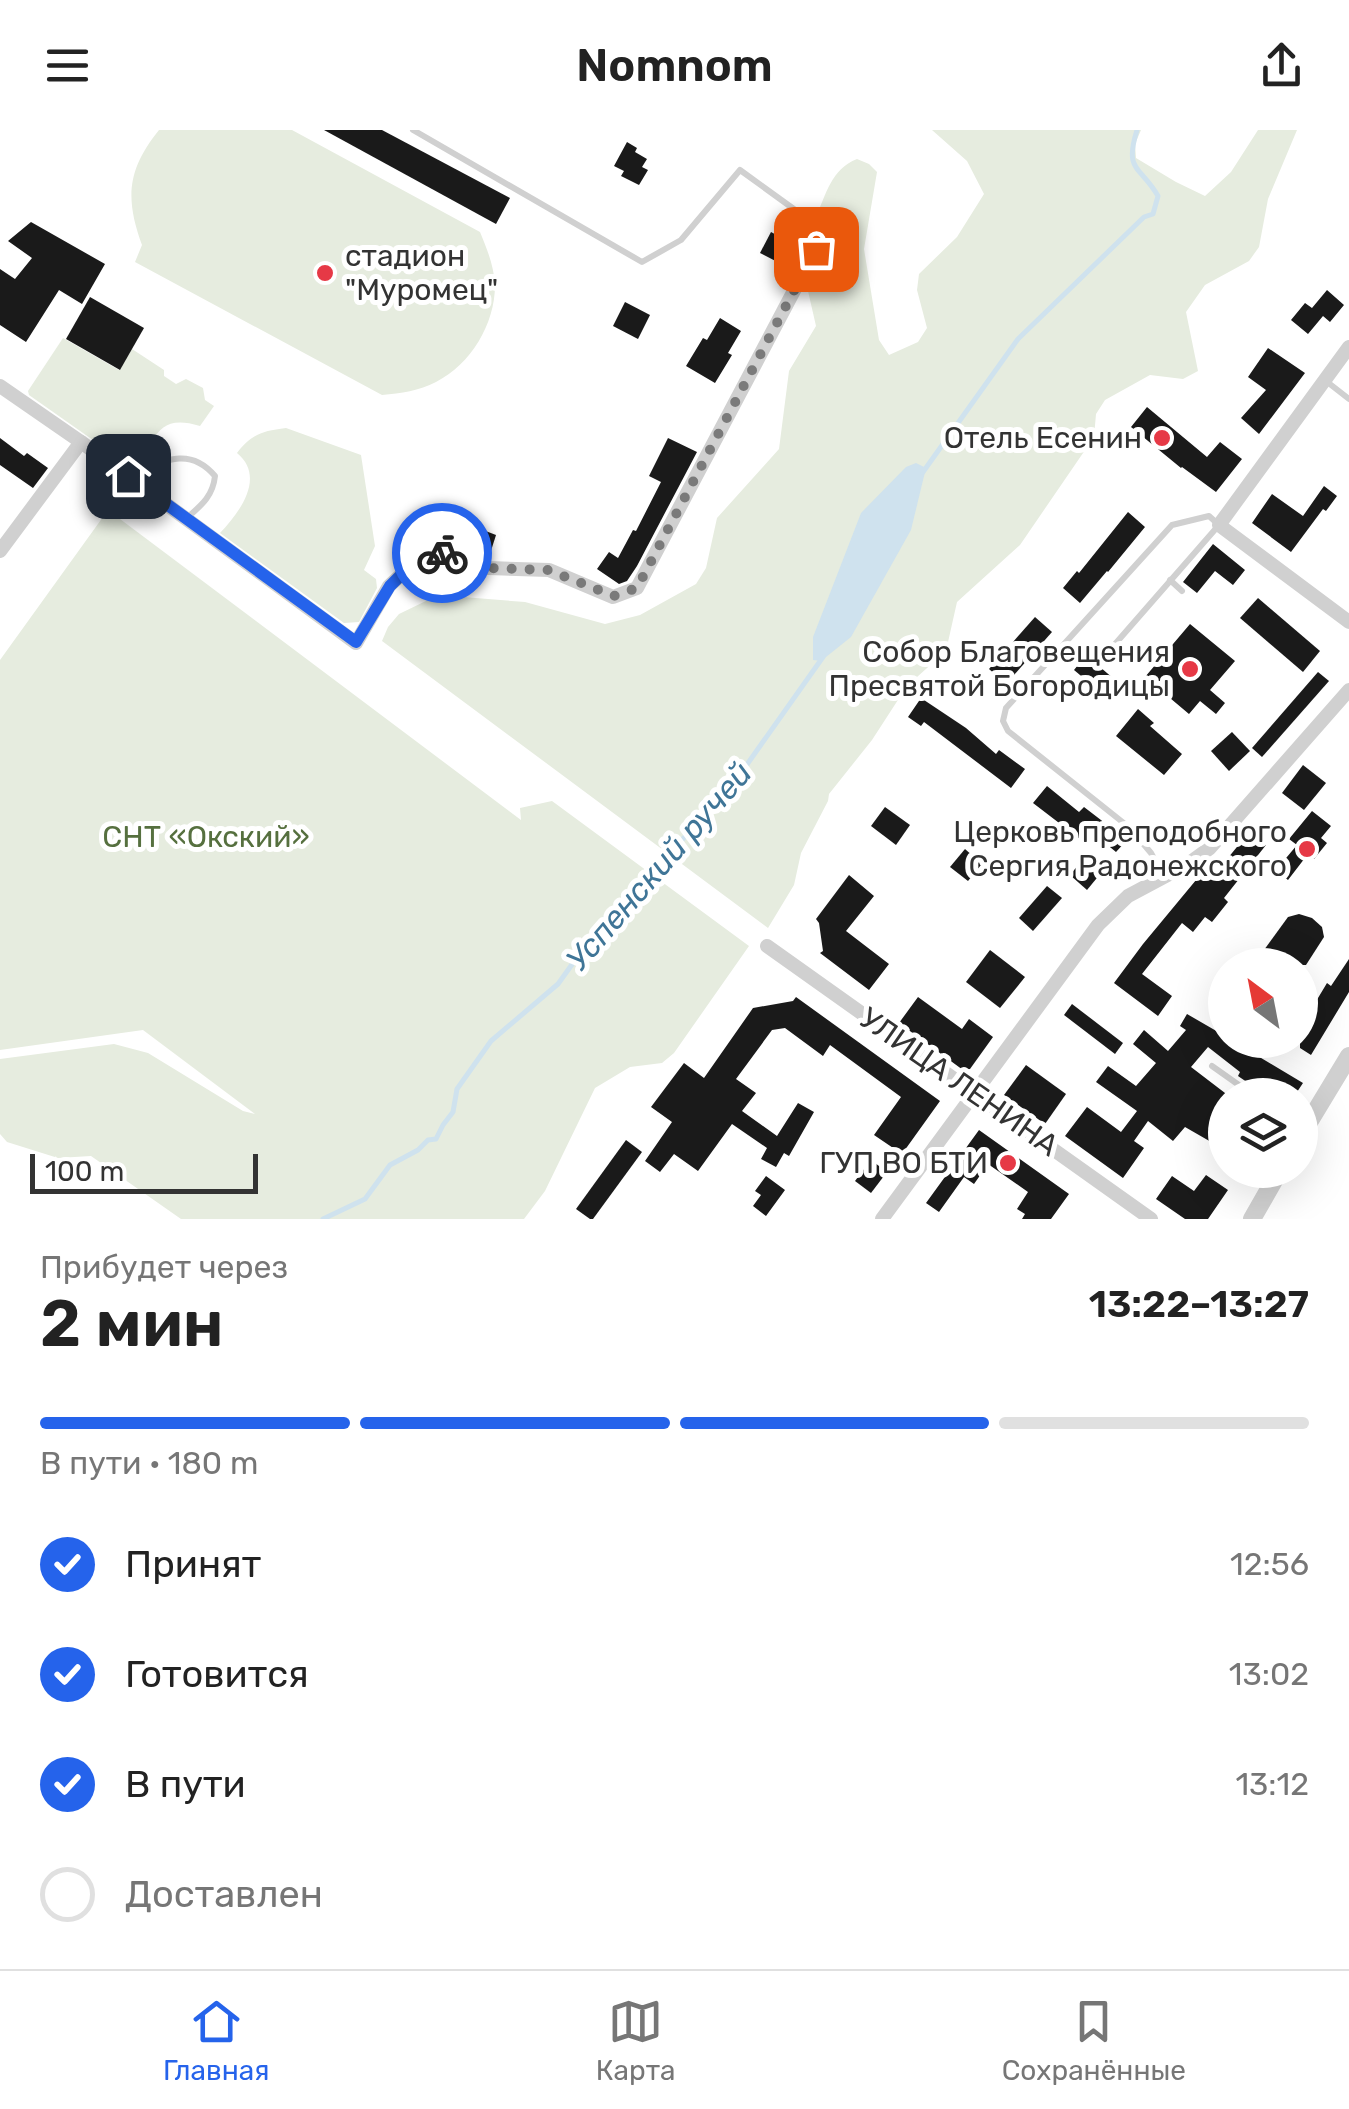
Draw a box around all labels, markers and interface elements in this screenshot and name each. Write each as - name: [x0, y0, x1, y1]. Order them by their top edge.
- icon: menu: [40, 38, 95, 93]
- icon: share: [1254, 38, 1309, 93]
- text: Nomnom: [576, 39, 773, 92]
- pin: [774, 207, 859, 292]
- icon: bag: [789, 222, 844, 277]
- place label: стадион "Муромец": [345, 238, 498, 308]
- marker: стадион "Муромец": [314, 262, 336, 284]
- place label: Отель Есенин: [944, 420, 1142, 456]
- marker: Отель Есенин: [1151, 427, 1173, 449]
- pin: [86, 434, 171, 519]
- icon: home: [101, 449, 156, 504]
- courier: [392, 503, 492, 603]
- icon: bike: [415, 526, 470, 581]
- place label: Собор Благовещения Пресвятой Богородицы: [829, 634, 1170, 704]
- marker: Собор Благовещения Пресвятой Богородицы: [1179, 658, 1201, 680]
- water label: Успенский ручей: [558, 754, 760, 978]
- place label: Церковь преподобного Сергия Радонежского: [953, 814, 1287, 884]
- park label: СНТ «Окский»: [102, 819, 310, 855]
- marker: Церковь преподобного Сергия Радонежского: [1296, 838, 1318, 860]
- north arrow: [1208, 948, 1318, 1058]
- map controls: [1208, 948, 1318, 1188]
- street label: УЛИЦА ЛЕНИНА: [853, 1000, 1065, 1164]
- button: layers: [1208, 1078, 1318, 1188]
- place label: ГУП ВО БТИ: [819, 1145, 988, 1181]
- scale bar: [30, 1149, 258, 1194]
- marker: ГУП ВО БТИ: [997, 1152, 1019, 1174]
- text: 100 m: [45, 1155, 124, 1188]
- text: Прибудет через: [40, 1248, 288, 1286]
- text: 13:22–13:27: [1089, 1281, 1309, 1327]
- text: 2 мин: [40, 1285, 224, 1362]
- text: В пути · 180 m: [40, 1444, 258, 1482]
- icon: check: [40, 1537, 95, 1592]
- text: Принят: [125, 1541, 261, 1587]
- text: 12:56: [1230, 1545, 1309, 1583]
- icon: check: [40, 1647, 95, 1702]
- text: Готовится: [125, 1651, 309, 1697]
- text: 13:02: [1229, 1655, 1309, 1693]
- icon: check: [40, 1757, 95, 1812]
- text: В пути: [125, 1761, 246, 1807]
- text: 13:12: [1235, 1765, 1309, 1803]
- text: Доставлен: [125, 1871, 323, 1917]
- tab: Главная: [163, 1994, 270, 2087]
- tab: Карта: [596, 1994, 676, 2087]
- tab: Сохранённые: [1002, 1994, 1186, 2087]

